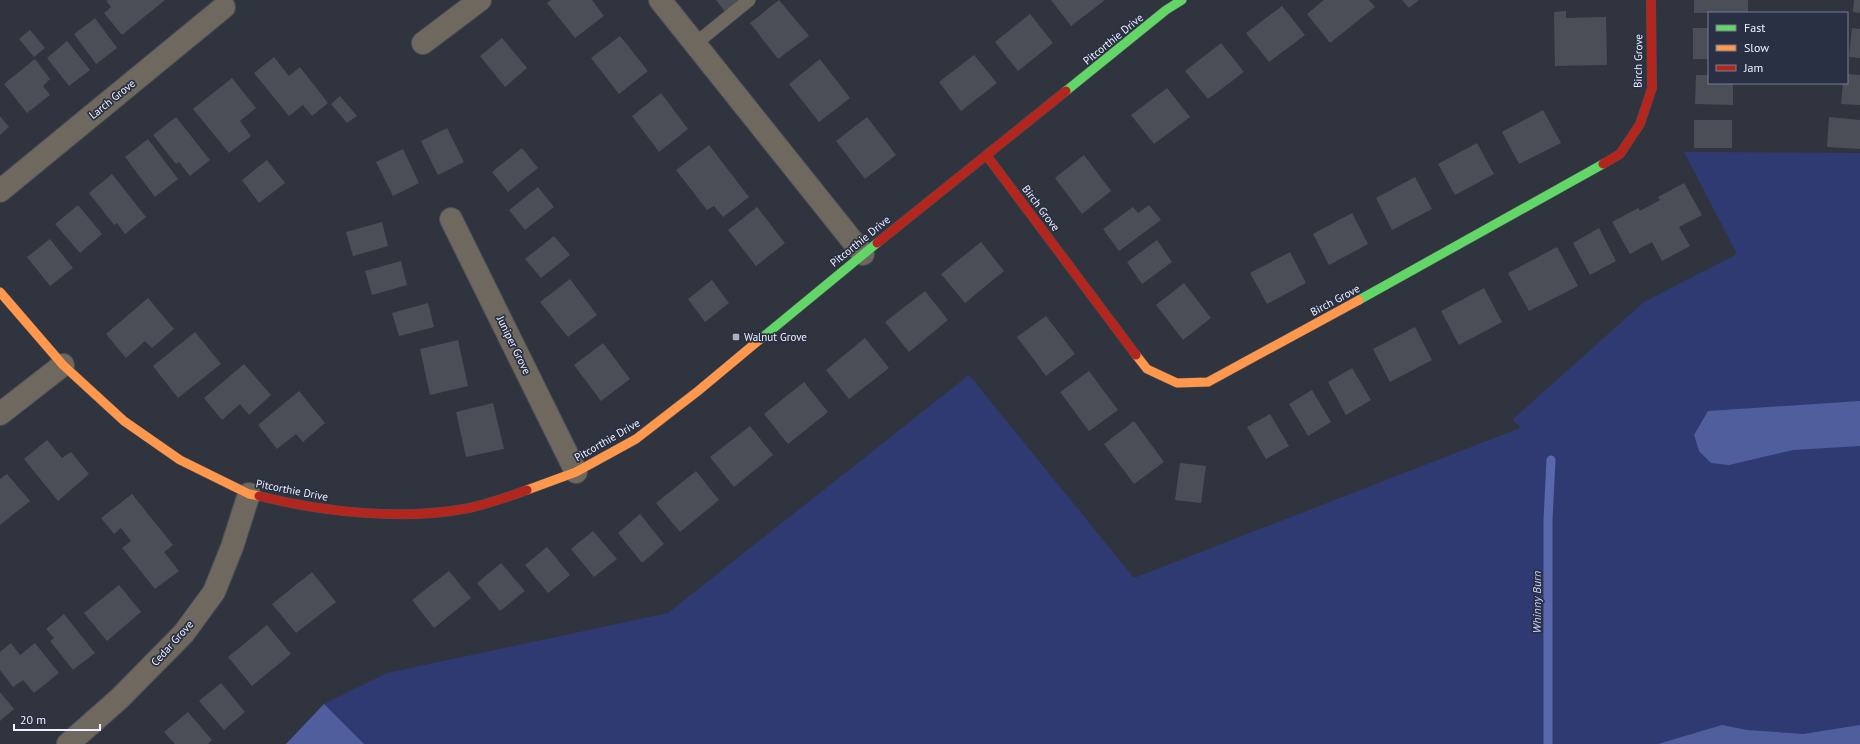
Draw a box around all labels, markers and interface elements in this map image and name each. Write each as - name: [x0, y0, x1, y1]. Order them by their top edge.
- street label: Pitcorthie Drive: [1080, 10, 1146, 67]
- legend: [1708, 12, 1848, 84]
- text: Fast: [1744, 20, 1765, 35]
- street label: Birch Grove: [1631, 33, 1645, 88]
- text: Slow: [1744, 40, 1769, 55]
- text: Jam: [1743, 60, 1763, 75]
- street label: Larch Grove: [86, 76, 138, 122]
- street label: Birch Grove: [1019, 182, 1063, 234]
- street label: Pitcorthie Drive: [827, 212, 893, 269]
- street label: Birch Grove: [1308, 281, 1362, 319]
- street label: Juniper Grove: [493, 313, 534, 377]
- place label: Walnut Grove: [744, 330, 807, 344]
- marker: Walnut Grove: [731, 332, 741, 342]
- street label: Pitcorthie Drive: [572, 415, 643, 464]
- street label: Pitcorthie Drive: [255, 476, 330, 504]
- water label: Whinny Burn: [1529, 571, 1544, 633]
- street label: Cedar Grove: [148, 617, 196, 669]
- scale bar: [14, 706, 100, 732]
- text: 20 m: [20, 712, 46, 727]

